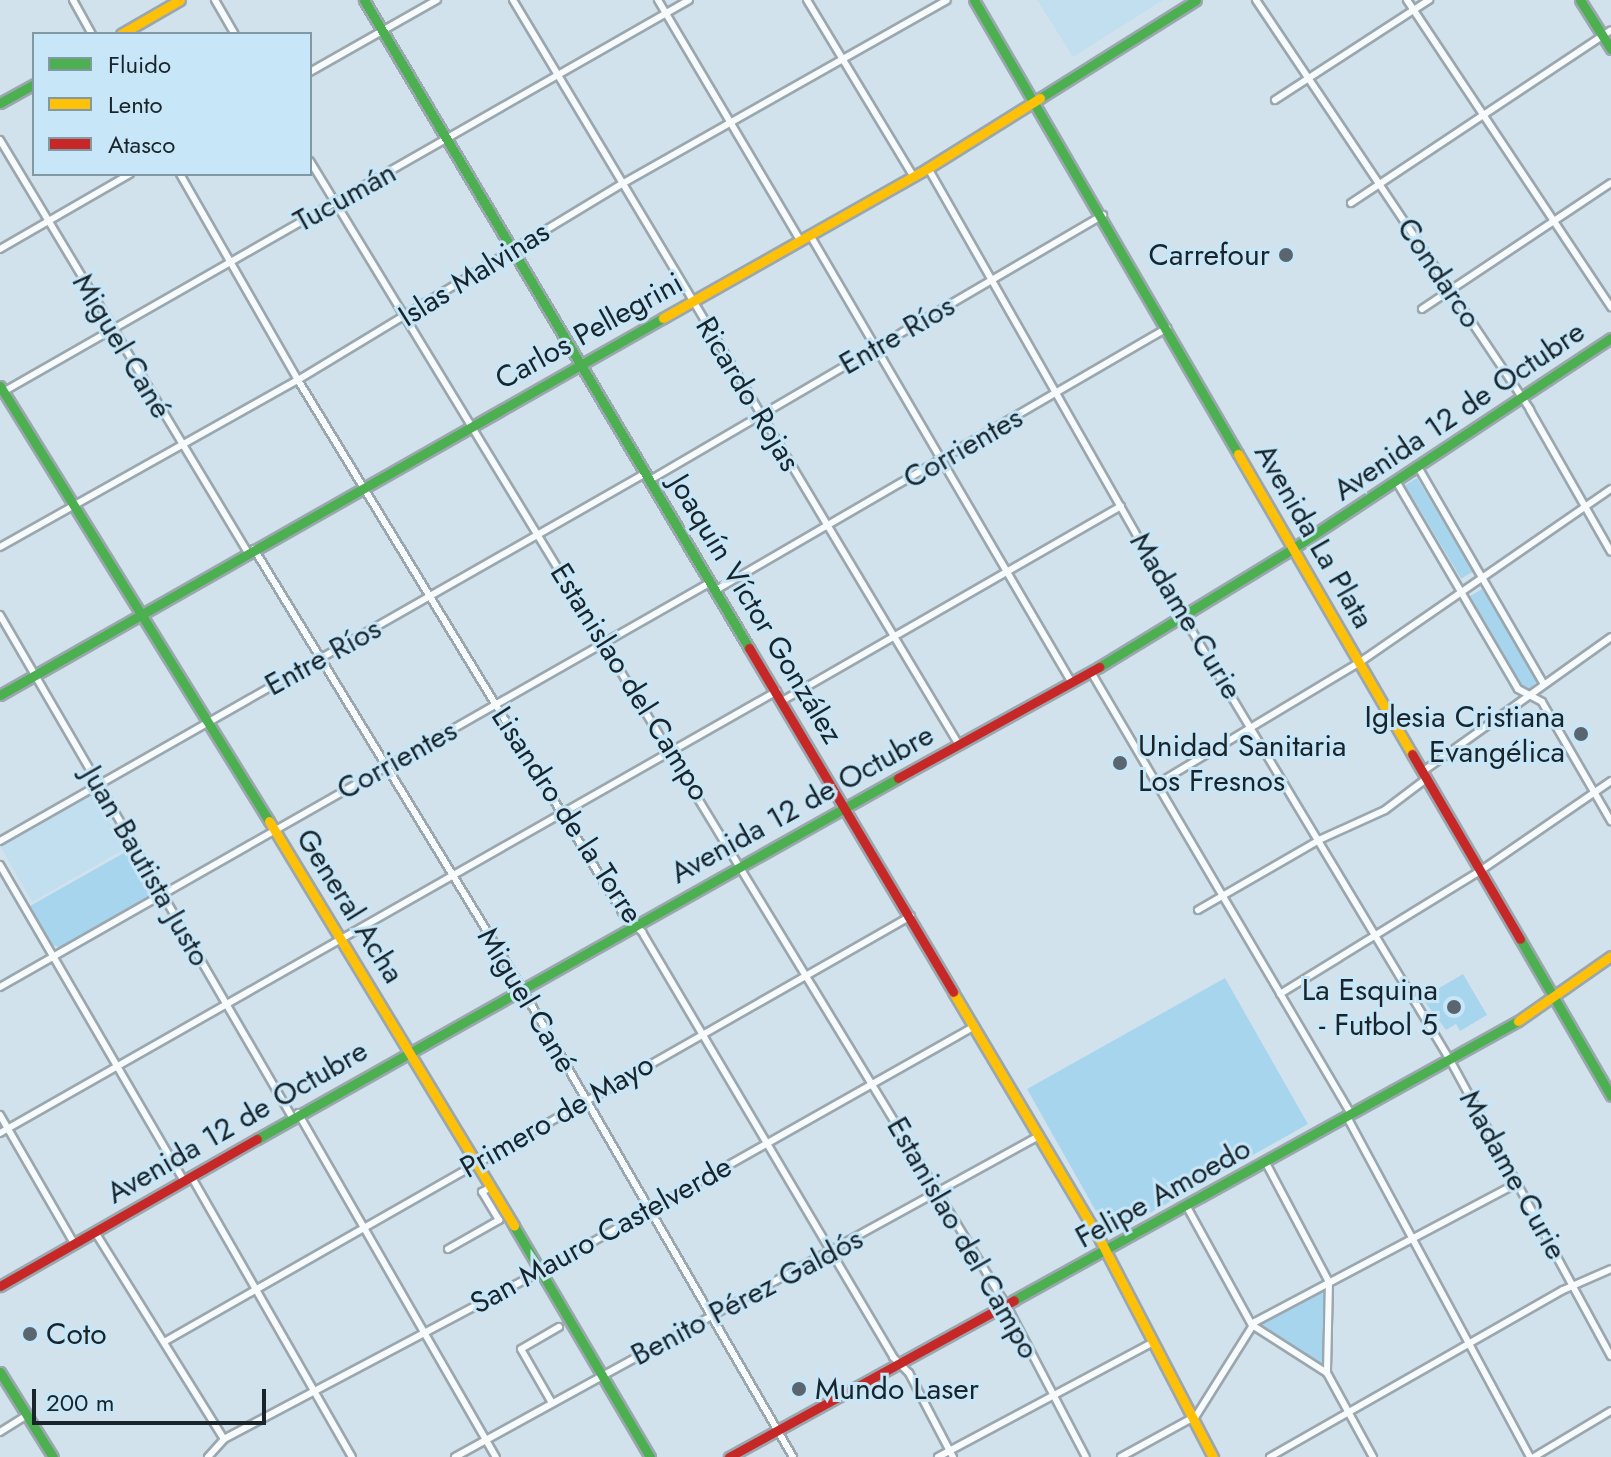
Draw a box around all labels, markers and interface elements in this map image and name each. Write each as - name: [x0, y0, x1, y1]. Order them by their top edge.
- legend: [32, 32, 312, 176]
- text: Fluido: [108, 47, 171, 82]
- text: Lento: [108, 87, 163, 122]
- text: Atasco: [108, 127, 175, 162]
- street label: Tucumán: [288, 154, 402, 240]
- street label: Condarco: [1389, 211, 1489, 335]
- street label: Islas Malvinas: [392, 213, 556, 335]
- place label: Carrefour: [1148, 237, 1270, 273]
- marker: Carrefour: [1277, 246, 1295, 264]
- street label: Carlos Pellegrini: [489, 265, 689, 397]
- street label: Miguel Cané: [65, 267, 179, 425]
- street label: Entre Ríos: [833, 288, 961, 382]
- street label: Ricardo Rojas: [688, 310, 808, 478]
- street label: Avenida 12 de Octubre: [1327, 314, 1591, 508]
- street label: Corrientes: [897, 400, 1029, 496]
- street label: Avenida La Plata: [1247, 437, 1381, 635]
- street label: Joaquín Víctor González: [661, 468, 851, 750]
- street label: Madame Curie: [1122, 526, 1250, 706]
- street label: Estanislao del Campo: [542, 557, 718, 807]
- street label: Entre Ríos: [259, 611, 387, 703]
- place label: Iglesia Cristiana Evangélica: [1365, 699, 1565, 770]
- street label: Lisandro de la Torre: [484, 700, 650, 930]
- street label: Corrientes: [331, 712, 463, 808]
- street label: Avenida 12 de Octubre: [664, 717, 940, 891]
- marker: Iglesia Cristiana Evangélica: [1572, 725, 1590, 743]
- place label: Unidad Sanitaria Los Fresnos: [1138, 728, 1347, 798]
- marker: Unidad Sanitaria Los Fresnos: [1109, 752, 1131, 774]
- street label: Juan Bautista Justo: [74, 759, 218, 973]
- street label: General Acha: [288, 822, 412, 990]
- street label: Miguel Cané: [470, 921, 584, 1079]
- place label: La Esquina - Futbol 5: [1302, 972, 1438, 1042]
- marker: La Esquina - Futbol 5: [1445, 998, 1463, 1016]
- street label: Avenida 12 de Octubre: [100, 1033, 374, 1211]
- street label: Primero de Mayo: [454, 1046, 660, 1186]
- street label: Madame Curie: [1452, 1084, 1574, 1266]
- street label: Estanislao del Campo: [879, 1111, 1047, 1365]
- street label: Felipe Amoedo: [1069, 1130, 1257, 1256]
- street label: San Mauro Castelverde: [464, 1148, 738, 1322]
- street label: Benito Pérez Galdós: [625, 1221, 869, 1373]
- place label: Coto: [46, 1316, 107, 1352]
- marker: Coto: [21, 1325, 39, 1343]
- place label: Mundo Laser: [815, 1371, 979, 1407]
- scale bar: [36, 1373, 270, 1423]
- marker: Mundo Laser: [790, 1380, 808, 1398]
- text: 200 m: [46, 1385, 114, 1420]

